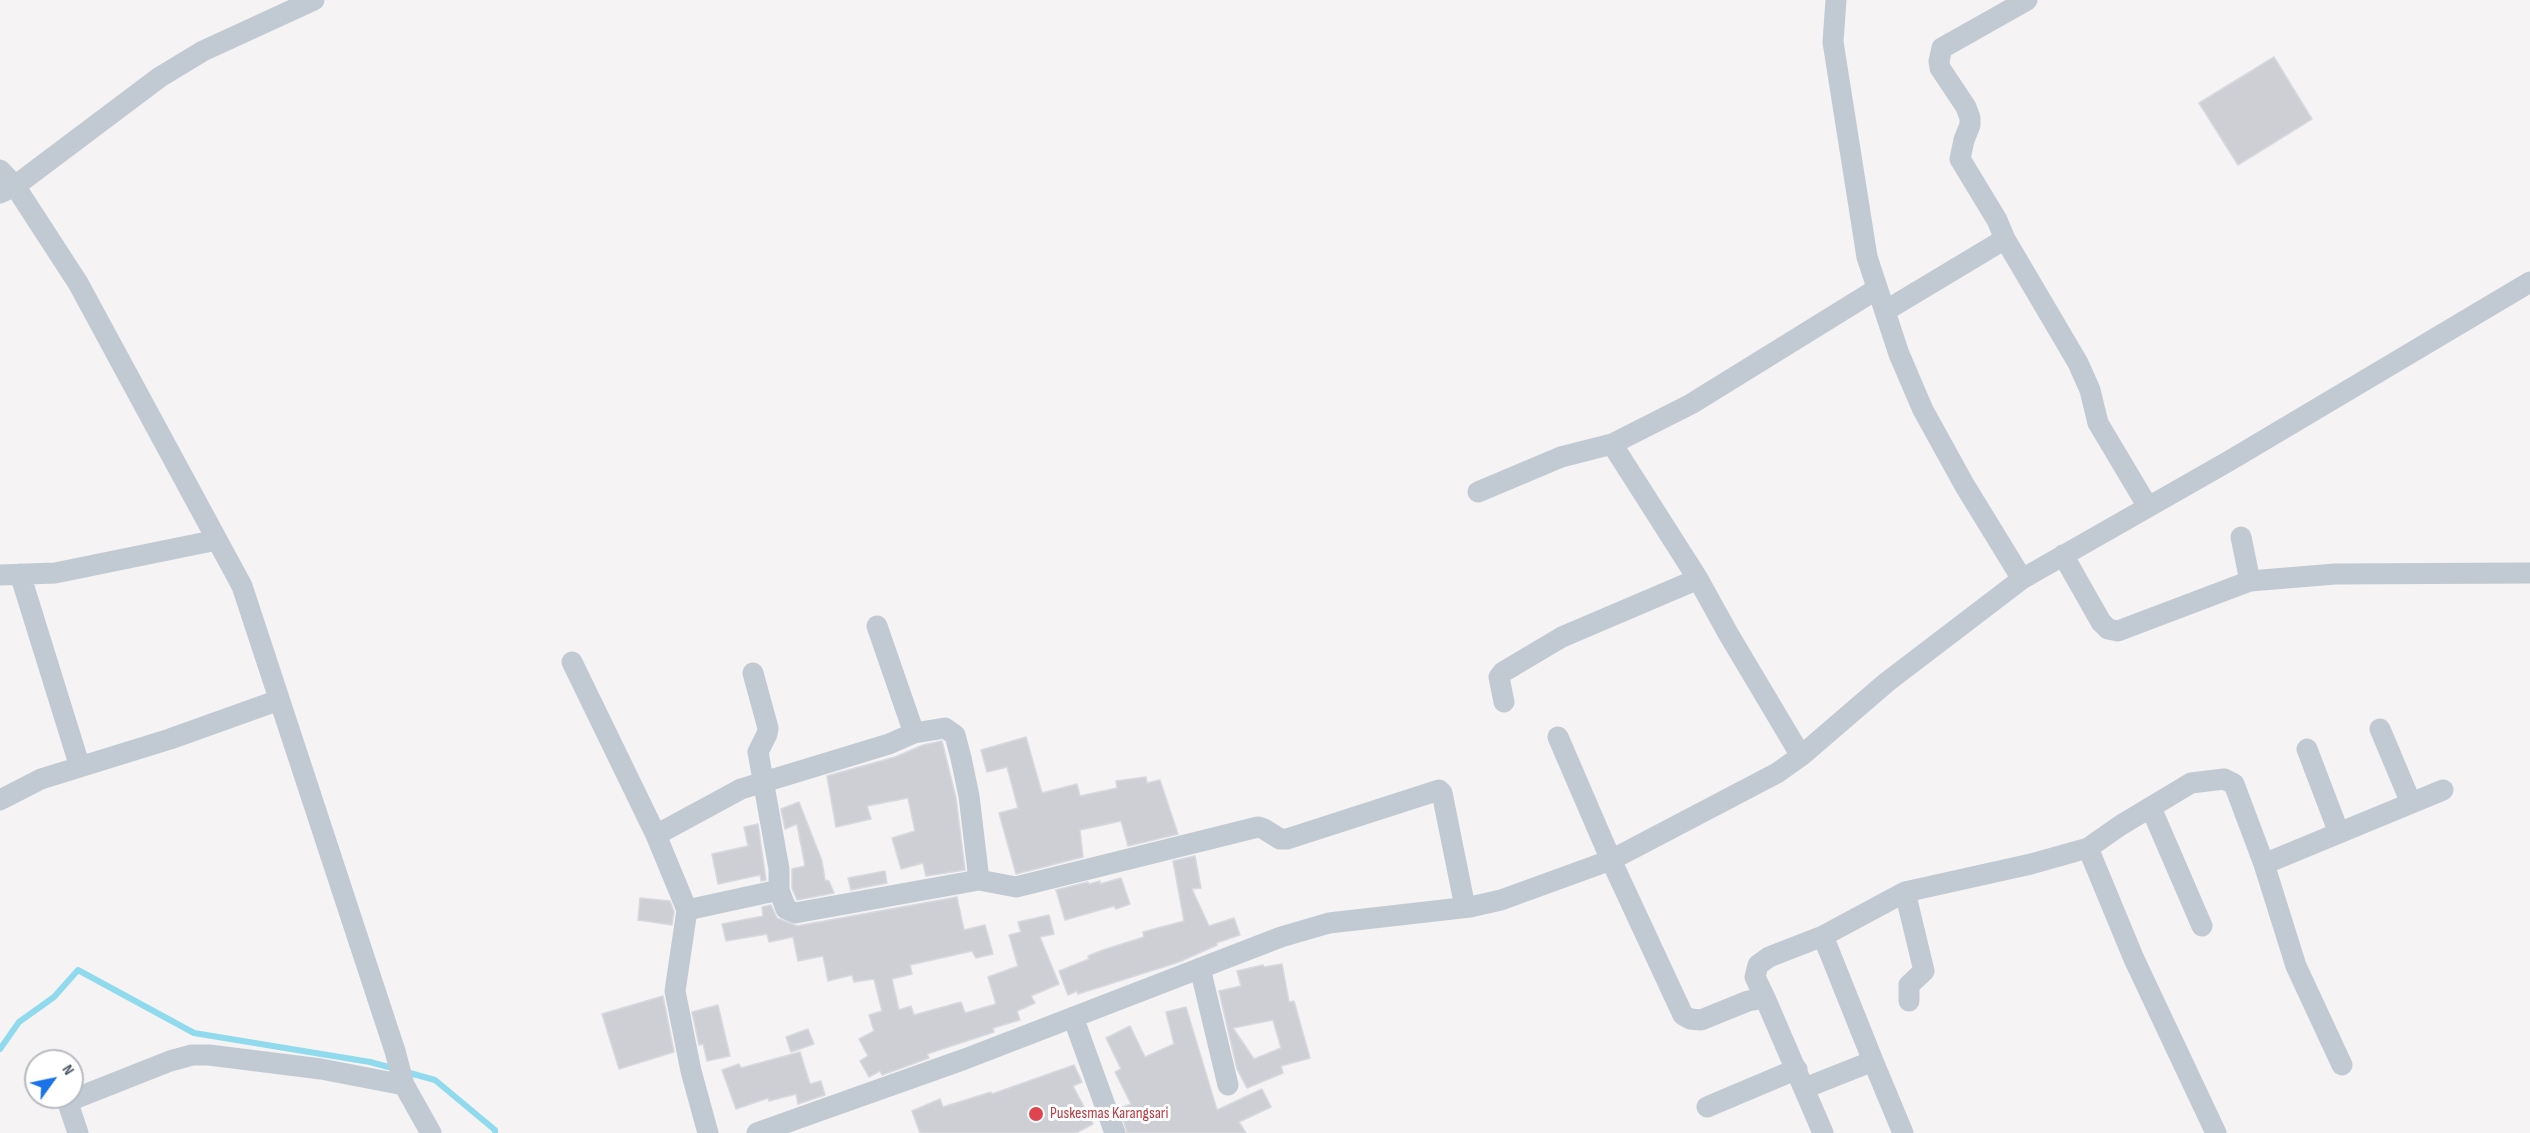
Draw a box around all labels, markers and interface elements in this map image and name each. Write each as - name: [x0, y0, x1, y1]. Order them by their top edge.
- north arrow: [24, 1049, 84, 1109]
- text: N: [58, 1061, 78, 1079]
- place label: Puskesmas Karangsari: [1050, 1104, 1168, 1124]
- marker: Puskesmas Karangsari: [1027, 1105, 1045, 1123]

